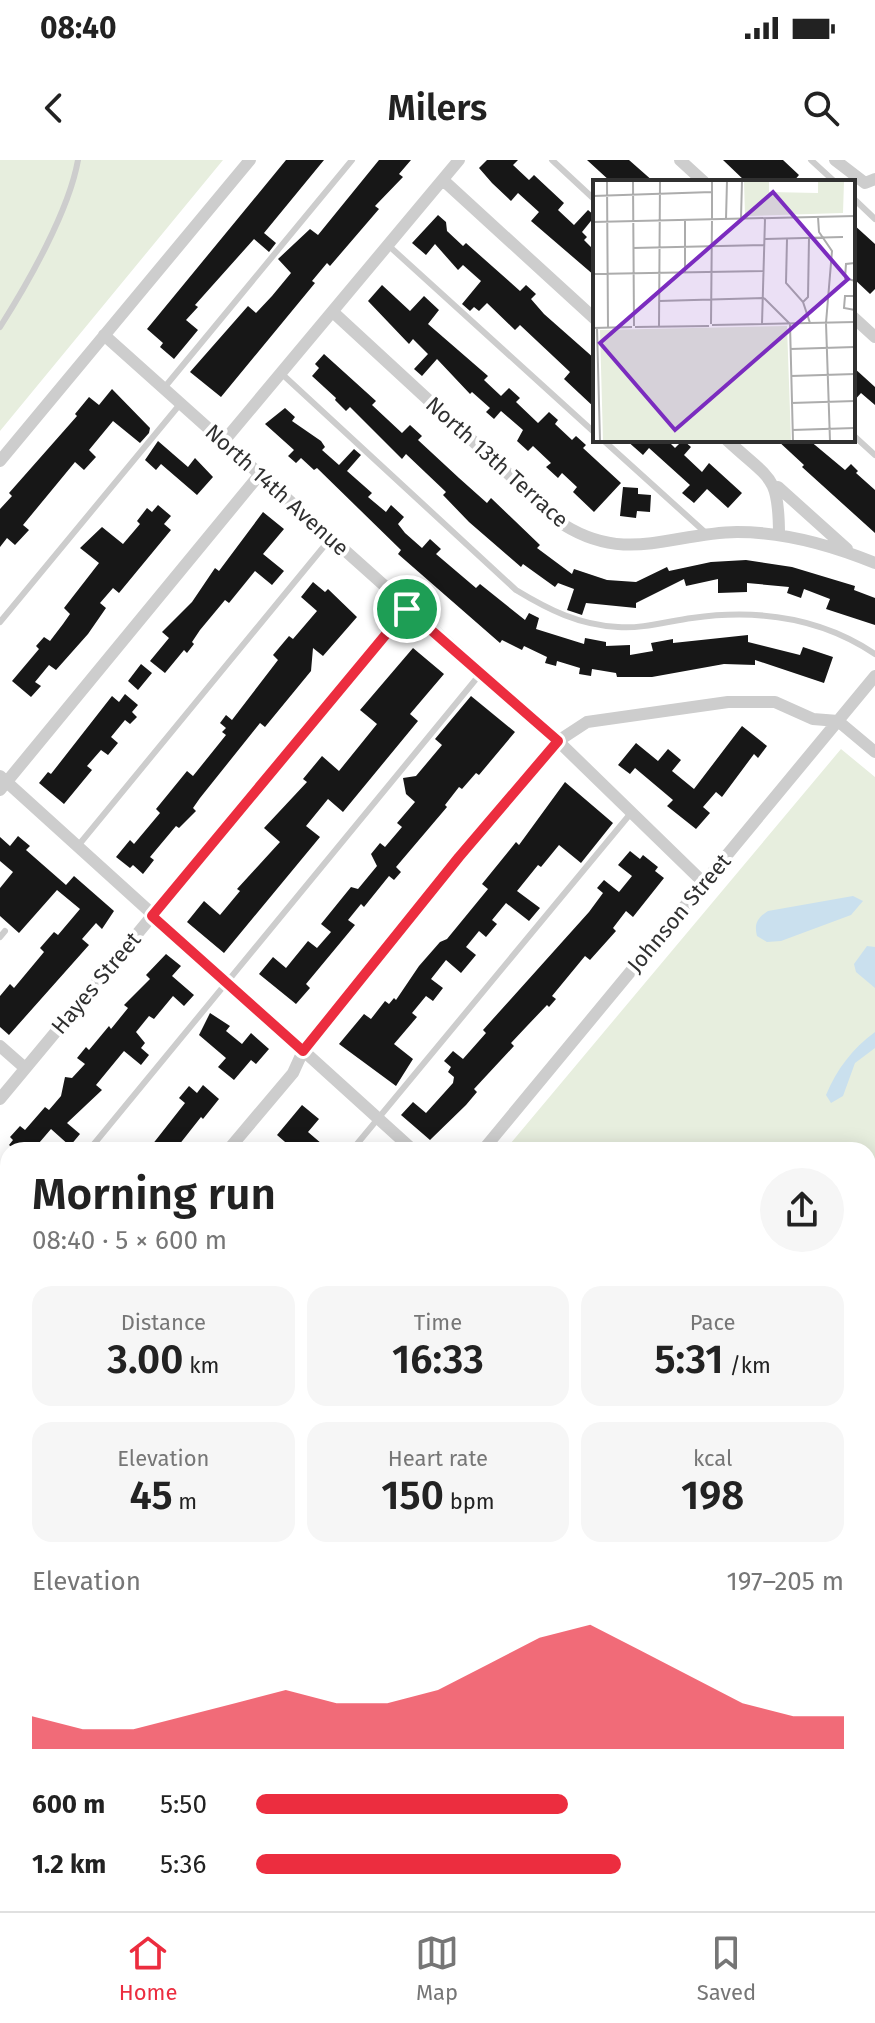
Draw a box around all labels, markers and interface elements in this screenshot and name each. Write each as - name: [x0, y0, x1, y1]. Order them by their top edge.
- text: 08:40: [40, 10, 117, 46]
- icon: back: [32, 86, 76, 130]
- text: Milers: [388, 86, 487, 130]
- icon: search: [799, 86, 843, 130]
- inset map: [593, 180, 855, 442]
- street label: North 13th Terrace: [420, 391, 574, 533]
- street label: North 14th Avenue: [200, 418, 354, 562]
- pin: [373, 575, 441, 643]
- icon: arrive: [385, 587, 429, 631]
- street label: Johnson Street: [621, 848, 737, 978]
- street label: Hayes Street: [45, 926, 147, 1040]
- text: Morning run: [32, 1168, 276, 1221]
- button: share: [760, 1168, 844, 1252]
- text: 08:40 · 5 × 600 m: [32, 1225, 227, 1256]
- text: Distance: [121, 1309, 206, 1336]
- text: Time: [414, 1309, 462, 1336]
- text: Pace: [690, 1309, 735, 1336]
- text: 3.00: [107, 1336, 183, 1384]
- text: 16:33: [392, 1336, 484, 1384]
- text: 5:31: [654, 1336, 724, 1384]
- text: km: [183, 1352, 219, 1379]
- text: /km: [724, 1352, 771, 1379]
- text: Elevation: [117, 1445, 209, 1472]
- text: Heart rate: [388, 1445, 488, 1472]
- text: kcal: [693, 1445, 732, 1472]
- text: 45: [130, 1472, 172, 1520]
- text: 150: [381, 1472, 444, 1520]
- text: 198: [681, 1472, 744, 1520]
- text: m: [172, 1488, 197, 1515]
- text: bpm: [444, 1488, 495, 1515]
- text: Elevation: [32, 1566, 141, 1597]
- text: 197–205 m: [726, 1566, 844, 1597]
- text: 600 m: [32, 1789, 105, 1820]
- text: 5:50: [160, 1789, 207, 1820]
- text: 1.2 km: [32, 1849, 106, 1880]
- text: 5:36: [160, 1849, 206, 1880]
- tab: Home: [119, 1931, 177, 2006]
- tab: Map: [415, 1931, 459, 2006]
- tab: Saved: [697, 1931, 756, 2006]

